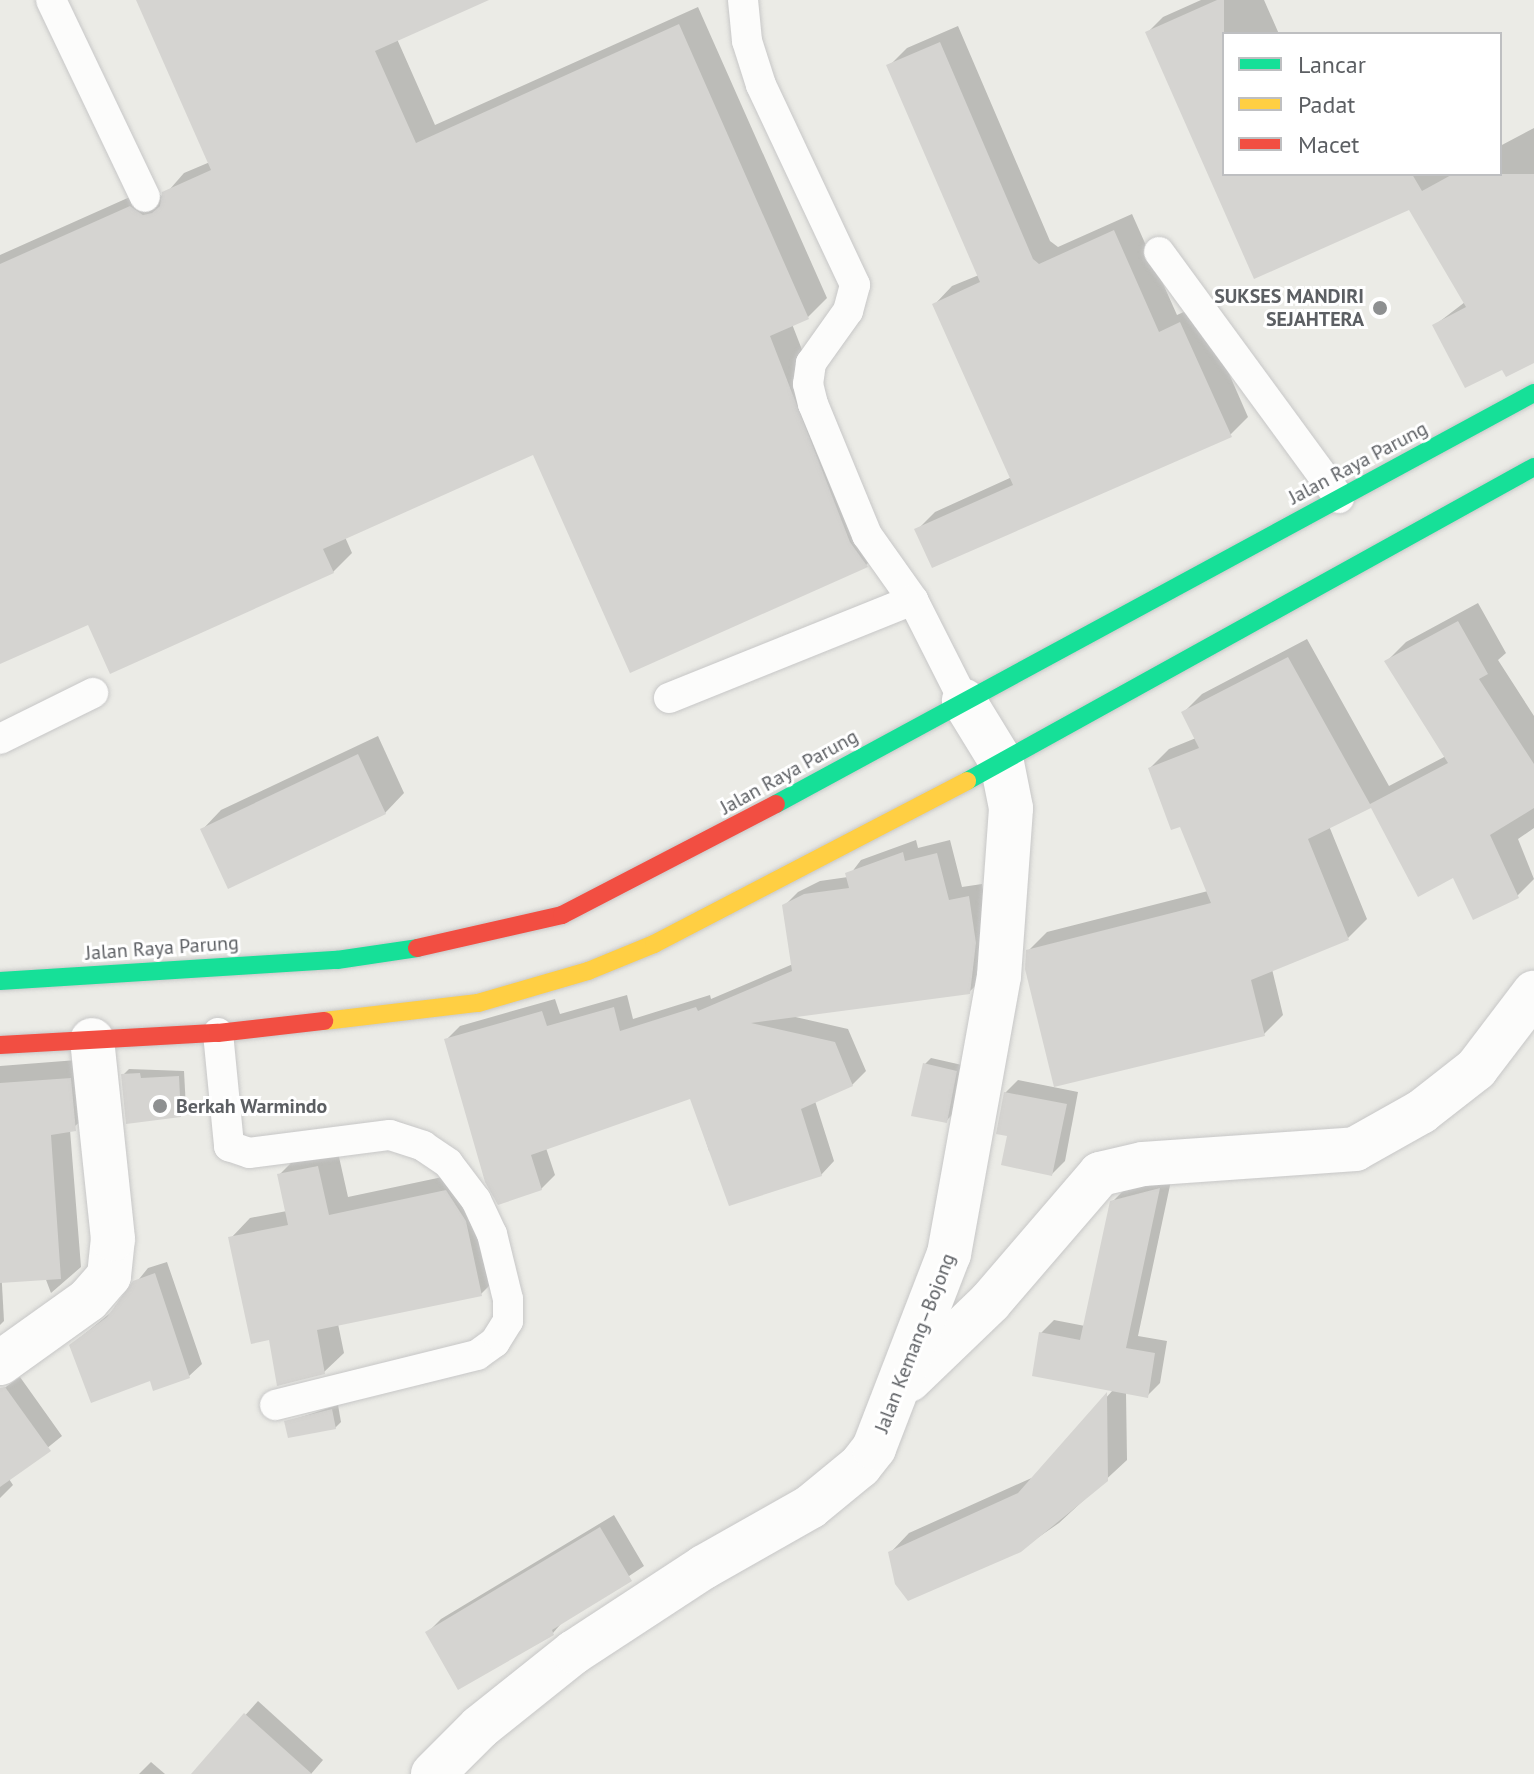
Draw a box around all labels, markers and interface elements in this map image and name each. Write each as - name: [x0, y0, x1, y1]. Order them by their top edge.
- legend: [1222, 32, 1502, 176]
- text: Lancar: [1298, 49, 1366, 80]
- text: Padat: [1298, 89, 1355, 120]
- text: Macet: [1298, 129, 1360, 160]
- place label: SUKSES MANDIRI SEJAHTERA: [1214, 284, 1364, 331]
- marker: SUKSES MANDIRI SEJAHTERA: [1371, 299, 1389, 317]
- street label: Jalan Raya Parung: [1285, 416, 1431, 510]
- street label: Jalan Raya Parung: [716, 724, 862, 820]
- street label: Jalan Raya Parung: [85, 931, 239, 965]
- place label: Berkah Warmindo: [176, 1094, 328, 1118]
- marker: Berkah Warmindo: [151, 1097, 169, 1115]
- street label: Jalan Kemang–Bojong: [870, 1250, 960, 1436]

